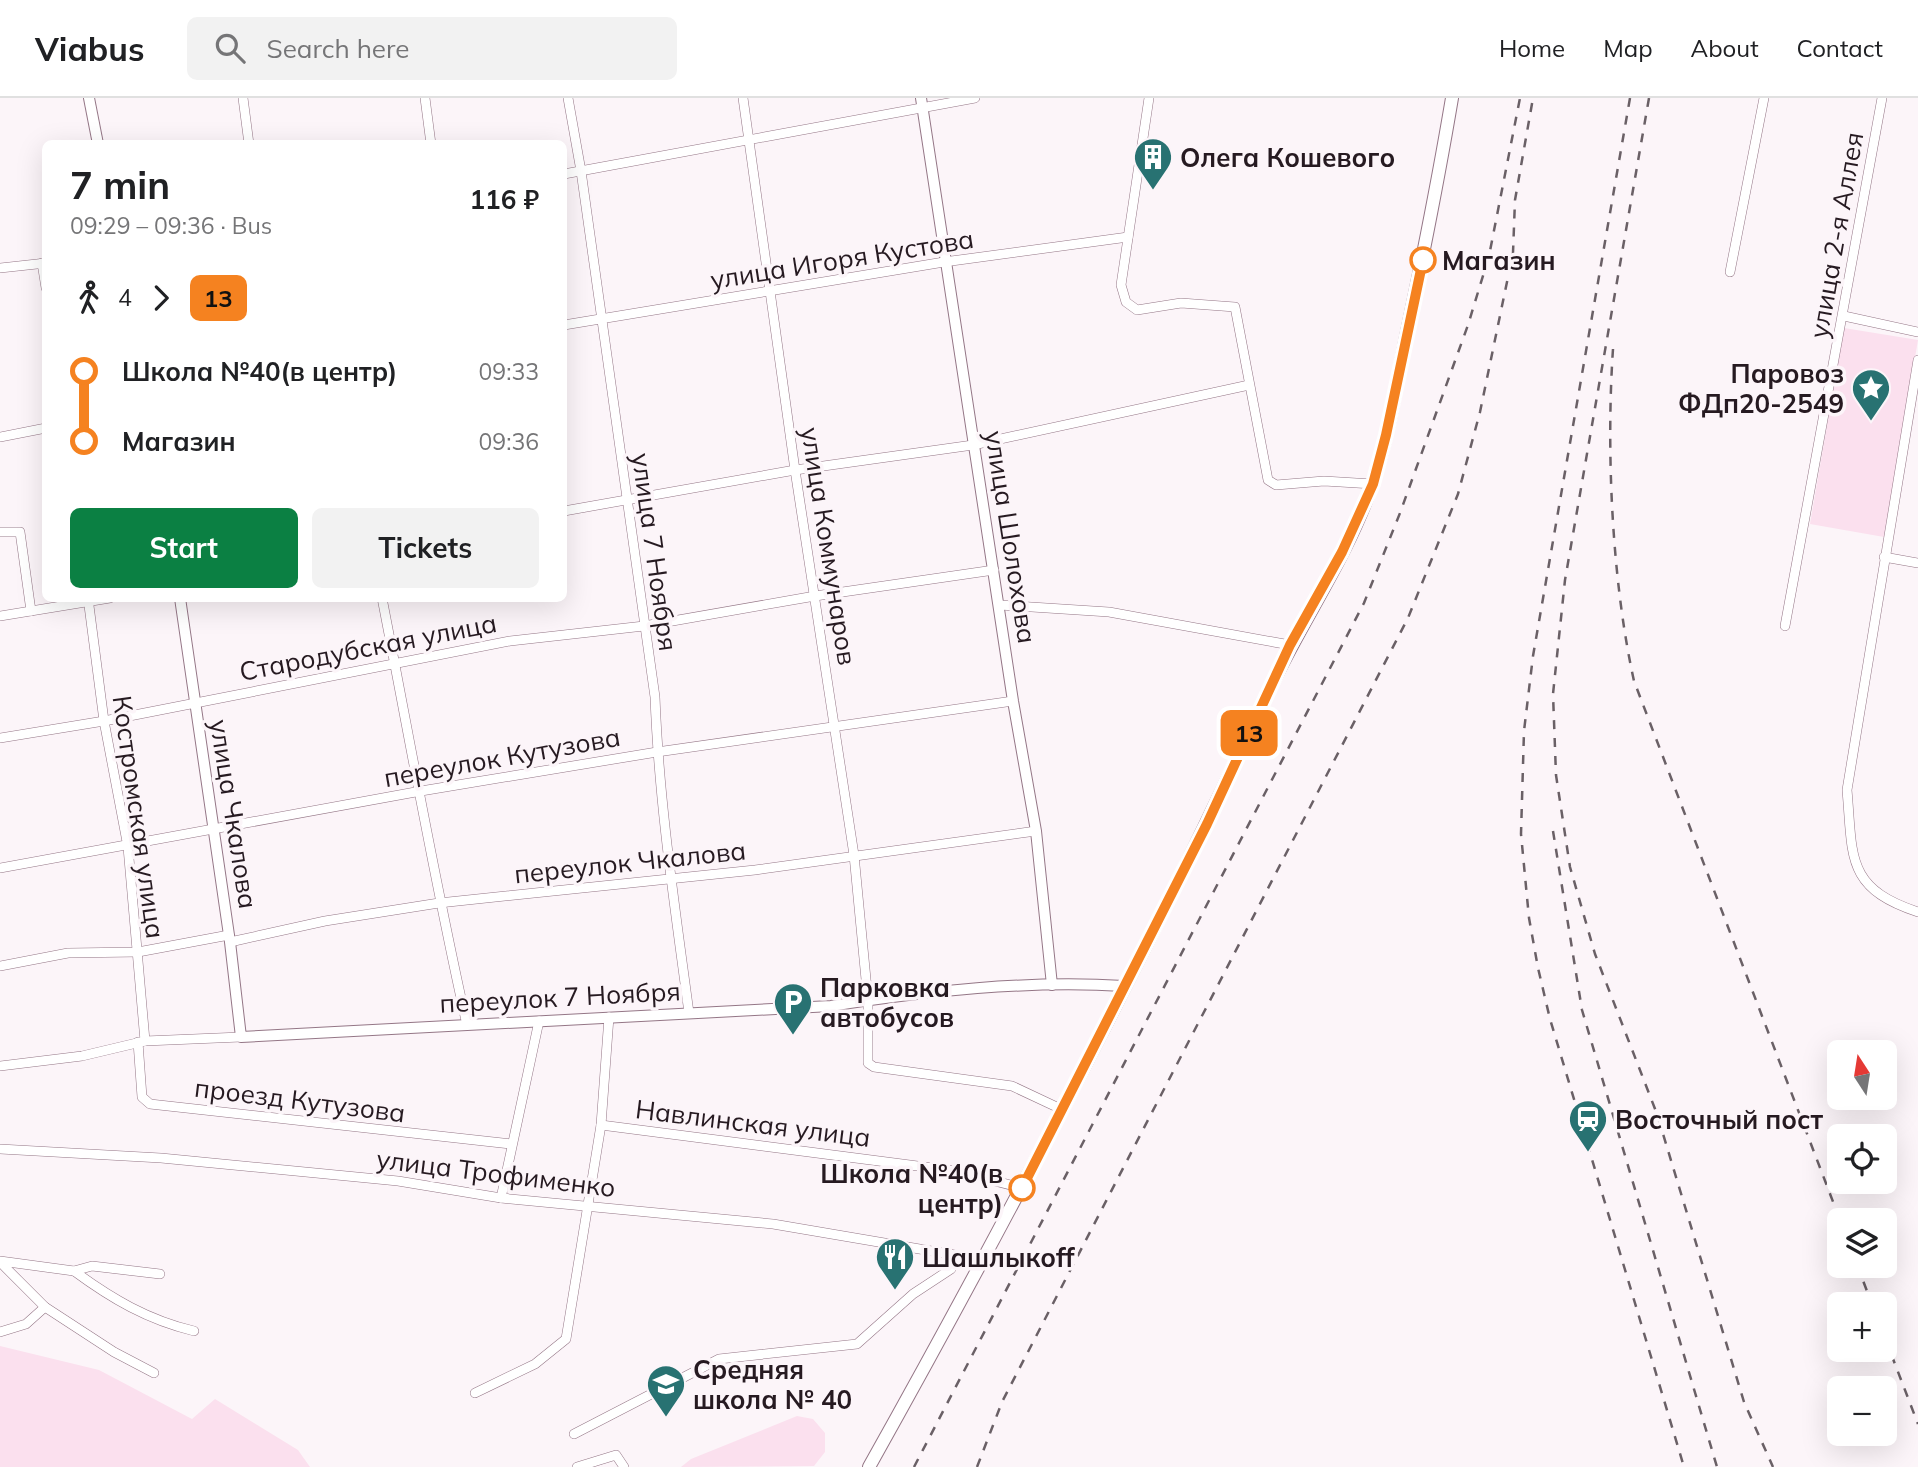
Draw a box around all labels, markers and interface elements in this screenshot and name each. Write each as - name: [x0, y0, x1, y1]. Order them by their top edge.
- search box: [187, 17, 677, 80]
- text: Viabus: [35, 28, 145, 69]
- icon: search: [211, 29, 249, 67]
- text: Search here: [267, 32, 409, 65]
- text: Home: [1499, 33, 1565, 63]
- text: Map: [1603, 33, 1653, 63]
- text: About: [1691, 33, 1759, 63]
- text: Contact: [1797, 33, 1883, 63]
- street label: улица 2-я Аллея: [1802, 129, 1870, 341]
- building icon: Олега Кошевого: [1132, 136, 1174, 191]
- place label: Олега Кошевого: [1180, 141, 1395, 174]
- text: 7 min: [70, 161, 170, 209]
- text: 116 ₽: [469, 183, 539, 216]
- text: 09:29 – 09:36 · Bus: [70, 211, 272, 240]
- street label: улица Игоря Кустова: [708, 222, 976, 296]
- place label: Магазин: [1442, 244, 1556, 277]
- marker: Магазин: [1410, 247, 1436, 273]
- icon: walk: [70, 279, 108, 317]
- icon: forward: [142, 279, 180, 317]
- text: 4: [118, 283, 132, 312]
- text: 13: [204, 283, 233, 313]
- text: Школа №40(в центр): [122, 355, 397, 388]
- text: 09:33: [479, 357, 539, 386]
- place label: Паровоз ФДп20-2549: [1678, 357, 1844, 420]
- place icon: Паровоз ФДп20-2549: [1850, 367, 1892, 422]
- text: Магазин: [122, 425, 236, 458]
- street label: улица Коммунаров: [794, 425, 864, 667]
- text: 09:36: [479, 427, 539, 456]
- street label: улица Шолохова: [978, 428, 1044, 646]
- street label: улица 7 Ноября: [625, 451, 685, 653]
- button: Start: [70, 508, 298, 588]
- button: Tickets: [312, 508, 539, 588]
- street label: Стародубская улица: [237, 606, 499, 688]
- street label: Костромская улица: [106, 693, 172, 941]
- line badge: 13: [1218, 710, 1280, 756]
- street label: улица Чкалова: [203, 717, 265, 911]
- text: 13: [1235, 718, 1263, 748]
- street label: переулок Кутузова: [381, 720, 623, 794]
- street label: переулок Чкалова: [512, 833, 748, 891]
- place label: Парковка автобусов: [820, 971, 954, 1034]
- street label: переулок 7 Ноября: [439, 974, 681, 1020]
- parking icon: Парковка автобусов: [772, 981, 814, 1036]
- north arrow: [1827, 1040, 1897, 1110]
- map controls: [1827, 1040, 1897, 1446]
- street label: проезд Кутузова: [193, 1071, 407, 1129]
- street label: Навлинская улица: [634, 1092, 872, 1154]
- station icon: Восточный пост: [1567, 1098, 1609, 1153]
- place label: Восточный пост: [1615, 1103, 1823, 1136]
- button: locate: [1827, 1124, 1897, 1194]
- street label: улица Трофименко: [375, 1142, 617, 1204]
- place label: Школа №40(в центр): [820, 1157, 1003, 1220]
- marker: Школа №40(в центр): [1009, 1175, 1035, 1201]
- button: layers: [1827, 1208, 1897, 1278]
- restaurant icon: Шашлыкоff: [874, 1236, 916, 1291]
- place label: Шашлыкоff: [922, 1241, 1075, 1274]
- button: +: [1827, 1292, 1897, 1362]
- place label: Средняя школа № 40: [693, 1353, 852, 1416]
- school or university icon: Средняя школа № 40: [645, 1363, 687, 1418]
- button: −: [1827, 1376, 1897, 1446]

